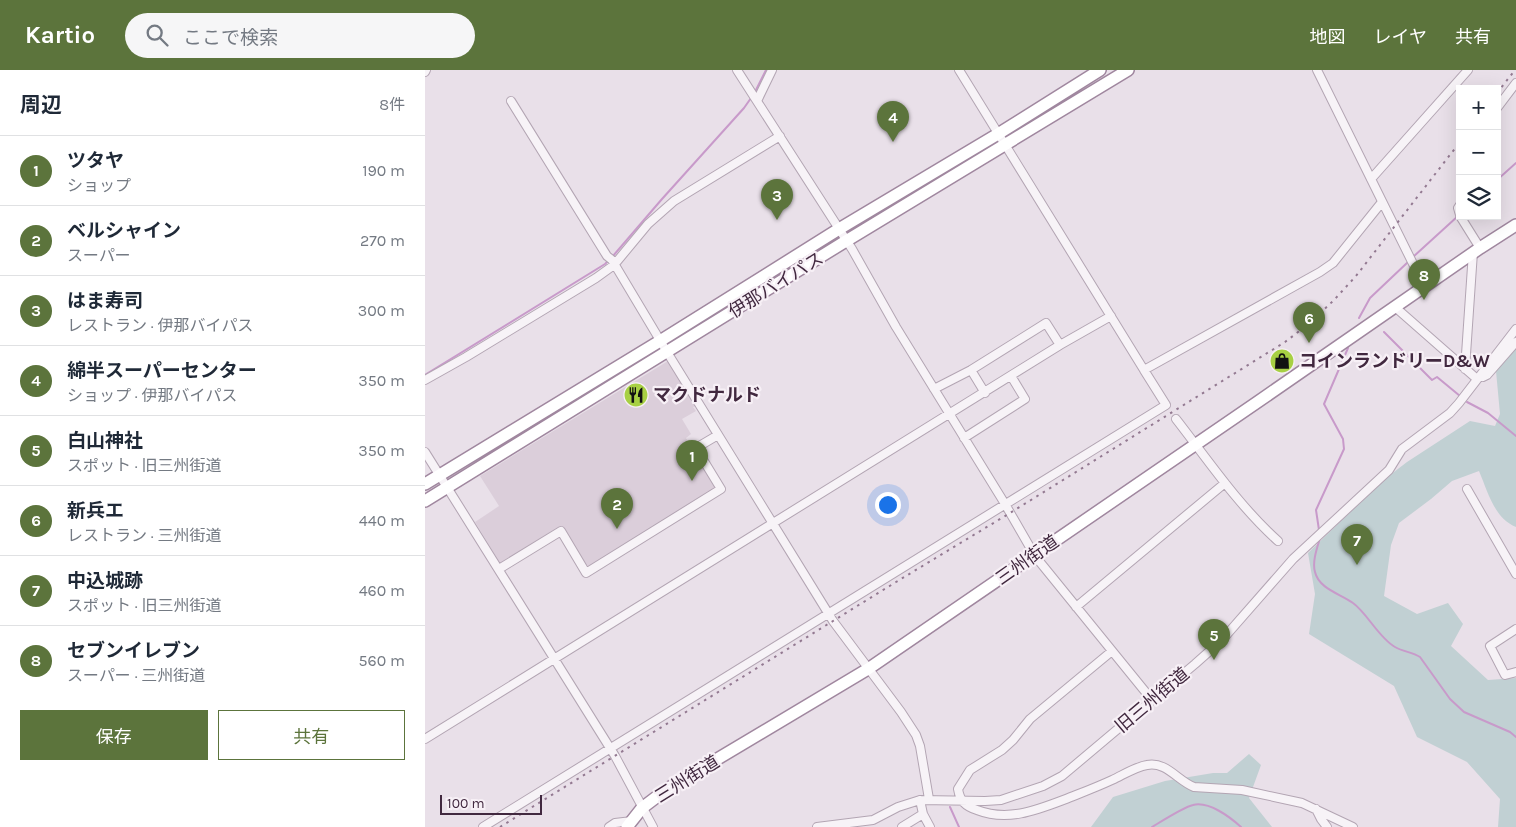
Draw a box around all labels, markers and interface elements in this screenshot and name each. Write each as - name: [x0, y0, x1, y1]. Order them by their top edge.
- search box: [125, 13, 475, 58]
- text: Kartio: [25, 21, 95, 49]
- icon: search: [143, 21, 171, 49]
- text: 地図: [1310, 26, 1346, 48]
- text: レイヤ: [1374, 26, 1427, 48]
- text: 共有: [1455, 26, 1491, 48]
- text: ここで検索: [183, 27, 278, 49]
- map controls: [1456, 85, 1501, 220]
- button: +: [1456, 85, 1501, 130]
- text: 周辺: [20, 93, 62, 117]
- text: 8件: [379, 95, 405, 114]
- pin: 4: [877, 101, 909, 142]
- button: −: [1456, 130, 1501, 175]
- text: ツタヤ: [67, 150, 124, 172]
- text: 1: [33, 161, 39, 180]
- text: 190 m: [362, 161, 405, 180]
- button: layers: [1456, 175, 1501, 220]
- text: ショップ: [67, 176, 131, 195]
- pin: 3: [761, 179, 793, 220]
- text: ベルシャイン: [67, 220, 181, 242]
- text: 2: [31, 231, 41, 250]
- text: 270 m: [360, 231, 405, 250]
- text: スーパー: [67, 246, 131, 265]
- street label: 伊那バイパス: [725, 247, 827, 323]
- pin: 8: [1408, 259, 1440, 300]
- text: はま寿司: [67, 290, 143, 312]
- text: 3: [31, 301, 41, 320]
- text: 300 m: [358, 301, 405, 320]
- pin: 6: [1293, 302, 1325, 343]
- text: レストラン · 伊那バイパス: [67, 316, 253, 335]
- shop icon: コインランドリーD&W: [1269, 348, 1295, 374]
- place label: コインランドリーD&W: [1299, 350, 1490, 372]
- text: 綿半スーパーセンター: [67, 360, 257, 382]
- text: 4: [31, 371, 41, 390]
- text: 350 m: [358, 371, 405, 390]
- restaurant icon: マクドナルド: [623, 382, 649, 408]
- place label: マクドナルド: [653, 384, 761, 406]
- text: ショップ · 伊那バイパス: [67, 386, 237, 405]
- text: 白山神社: [67, 430, 143, 452]
- pin: 1: [676, 440, 708, 481]
- text: 5: [31, 441, 41, 460]
- text: 350 m: [358, 441, 405, 460]
- text: スポット · 旧三州街道: [67, 456, 221, 475]
- pin: 2: [601, 488, 633, 529]
- your location: [875, 492, 901, 518]
- text: 新兵エ: [67, 500, 124, 522]
- text: 6: [31, 511, 41, 530]
- text: 440 m: [359, 511, 405, 530]
- pin: 7: [1341, 524, 1373, 565]
- text: レストラン · 三州街道: [67, 526, 221, 545]
- street label: 三州街道: [991, 530, 1063, 590]
- text: 中込城跡: [67, 570, 143, 592]
- text: 7: [32, 581, 40, 600]
- text: 460 m: [359, 581, 405, 600]
- text: スポット · 旧三州街道: [67, 596, 221, 615]
- pin: 5: [1198, 619, 1230, 660]
- text: セブンイレブン: [67, 640, 200, 662]
- text: 8: [31, 651, 41, 670]
- text: 560 m: [359, 651, 405, 670]
- street label: 旧三州街道: [1110, 663, 1194, 737]
- text: スーパー · 三州街道: [67, 666, 205, 685]
- button: 保存: [20, 710, 208, 760]
- button: 共有: [218, 710, 405, 760]
- street label: 三州街道: [651, 751, 723, 807]
- scale bar: [440, 792, 543, 815]
- text: 100 m: [447, 795, 485, 812]

